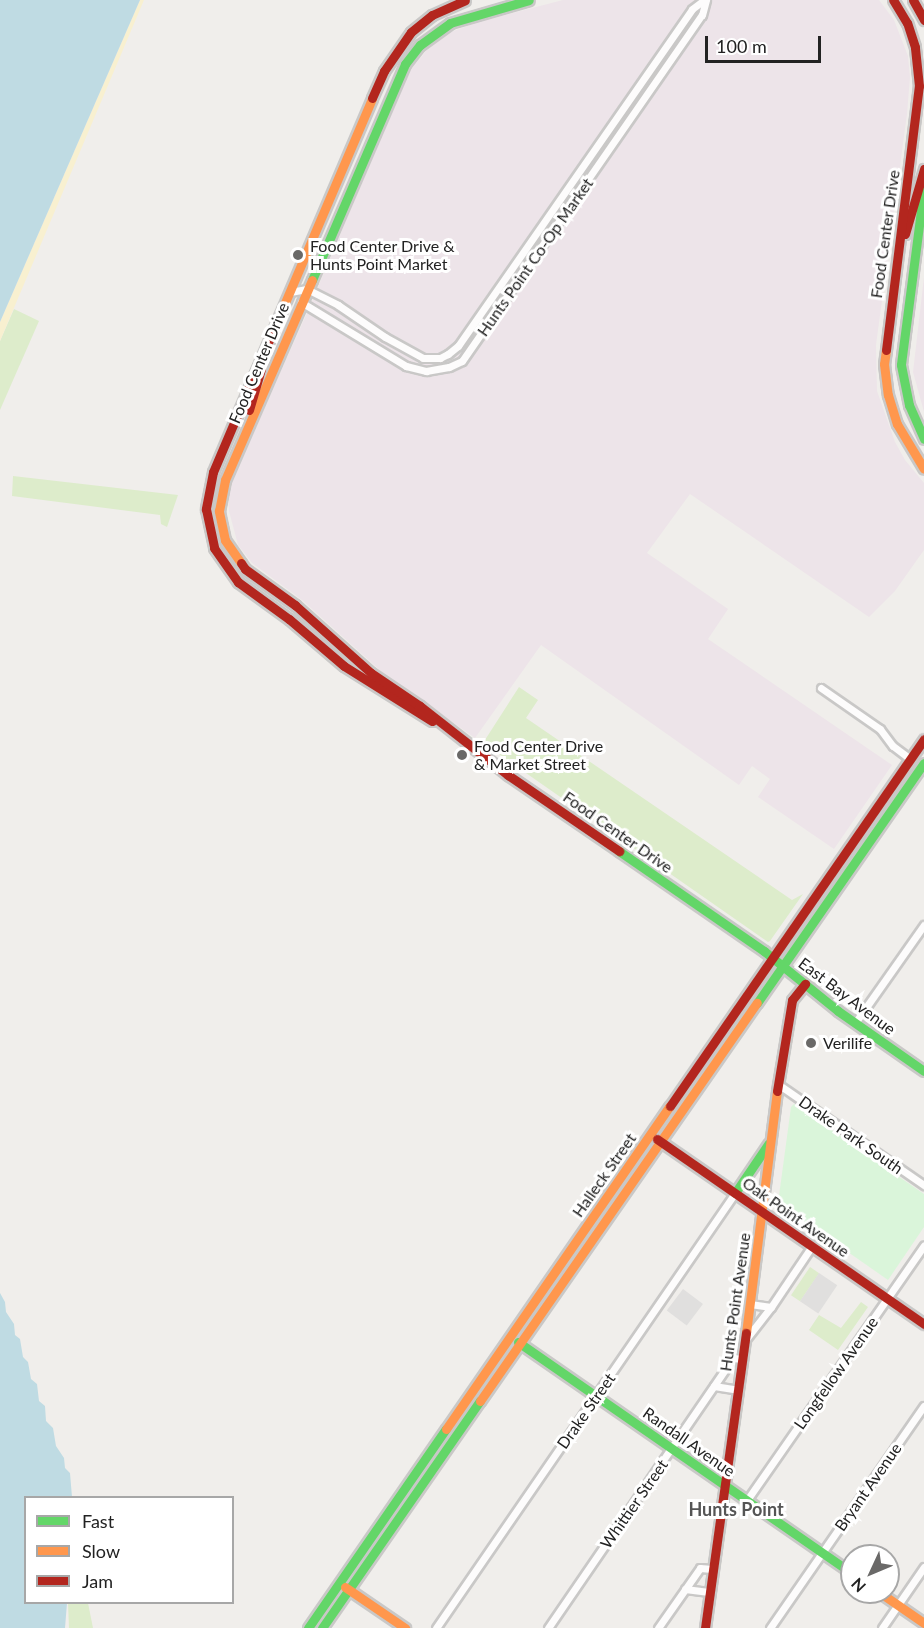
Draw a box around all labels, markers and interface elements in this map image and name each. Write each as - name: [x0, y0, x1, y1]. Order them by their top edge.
- scale bar: [708, 24, 824, 62]
- text: 100 m: [716, 35, 767, 57]
- street label: Food Center Drive: [866, 169, 904, 299]
- street label: Hunts Point Co-Op Market: [473, 174, 597, 340]
- place label: Food Center Drive & Hunts Point Market: [310, 236, 455, 274]
- marker: Food Center Drive & Hunts Point Market: [291, 248, 305, 262]
- street label: Food Center Drive: [225, 300, 293, 426]
- place label: Food Center Drive & Market Street: [474, 736, 604, 774]
- marker: Food Center Drive & Market Street: [455, 748, 469, 762]
- street label: Food Center Drive: [559, 787, 677, 877]
- street label: East Bay Avenue: [794, 953, 900, 1039]
- place label: Verilife: [823, 1033, 872, 1053]
- marker: Verilife: [804, 1036, 818, 1050]
- street label: Drake Park South: [795, 1092, 907, 1178]
- street label: Halleck Street: [568, 1129, 640, 1221]
- street label: Oak Point Avenue: [739, 1173, 853, 1261]
- street label: Hunts Point Avenue: [716, 1231, 754, 1373]
- street label: Longfellow Avenue: [790, 1313, 882, 1433]
- street label: Drake Street: [553, 1369, 619, 1453]
- street label: Randall Avenue: [639, 1403, 739, 1481]
- street label: Bryant Avenue: [830, 1439, 906, 1535]
- street label: Whittier Street: [596, 1456, 672, 1552]
- legend: [24, 1496, 234, 1604]
- district label: Hunts Point: [688, 1498, 784, 1520]
- text: Fast: [82, 1510, 114, 1532]
- text: Slow: [82, 1540, 120, 1562]
- north arrow: [840, 1544, 900, 1604]
- text: Jam: [82, 1570, 113, 1592]
- text: N: [847, 1574, 869, 1597]

